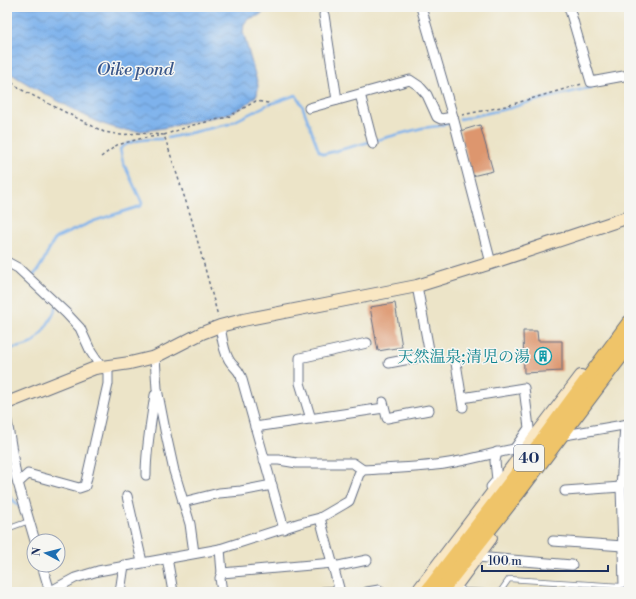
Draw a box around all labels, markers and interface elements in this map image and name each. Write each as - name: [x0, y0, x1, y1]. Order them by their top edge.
- water label: Oike pond: [97, 59, 175, 81]
- building icon: 天然温泉;清児の湯: [533, 346, 553, 366]
- place label: 天然温泉;清児の湯: [398, 347, 530, 367]
- road number: 40: [514, 445, 544, 471]
- north arrow: [26, 533, 66, 573]
- text: N: [30, 546, 45, 557]
- scale bar: [482, 547, 608, 573]
- text: 100 m: [488, 554, 522, 569]

